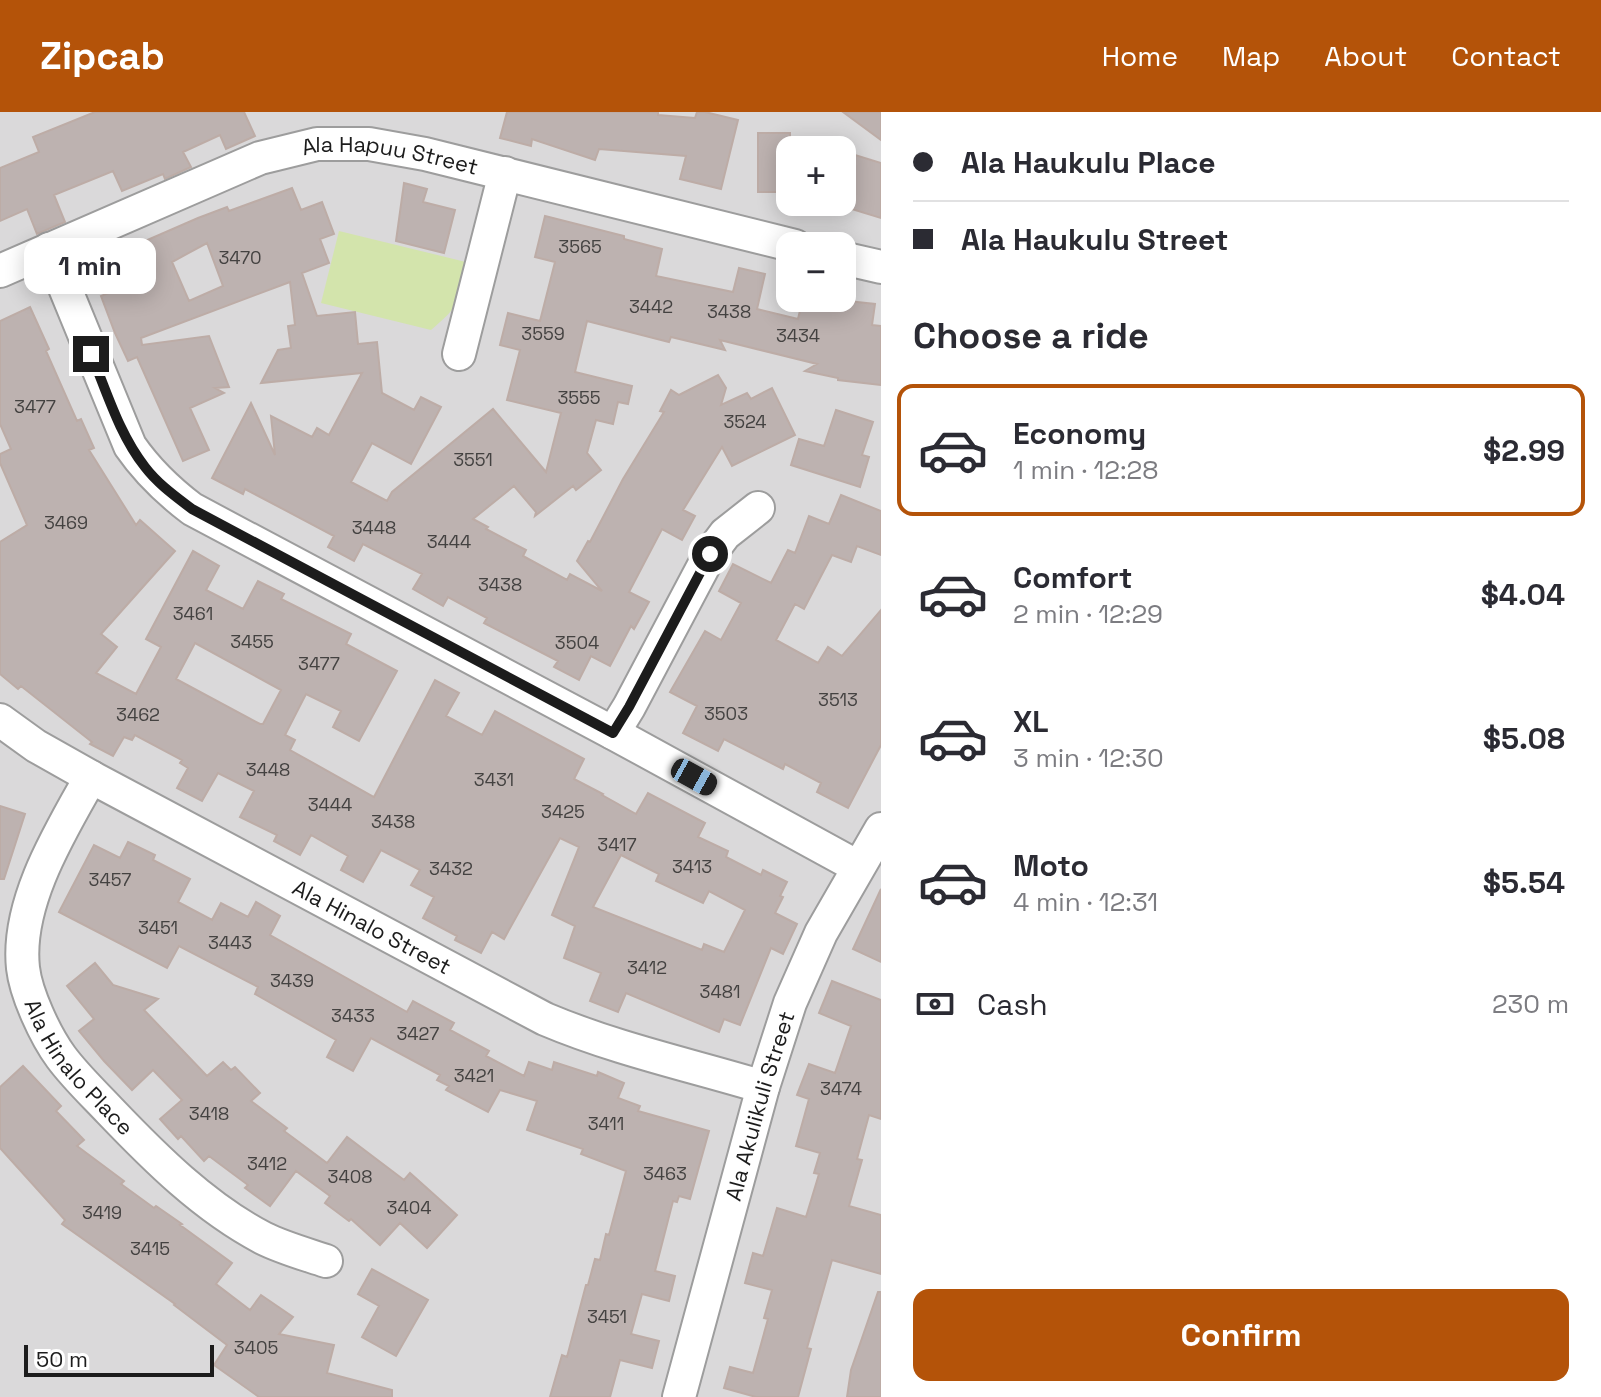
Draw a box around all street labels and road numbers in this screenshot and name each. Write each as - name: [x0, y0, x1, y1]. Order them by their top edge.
- street label: Ala Hapuu Street: [299, 130, 481, 181]
- street label: Ala Hinalo Street: [288, 873, 456, 980]
- street label: Ala Hinalo Place: [18, 995, 140, 1141]
- street label: Ala Akulikuli Street: [719, 1008, 800, 1204]

